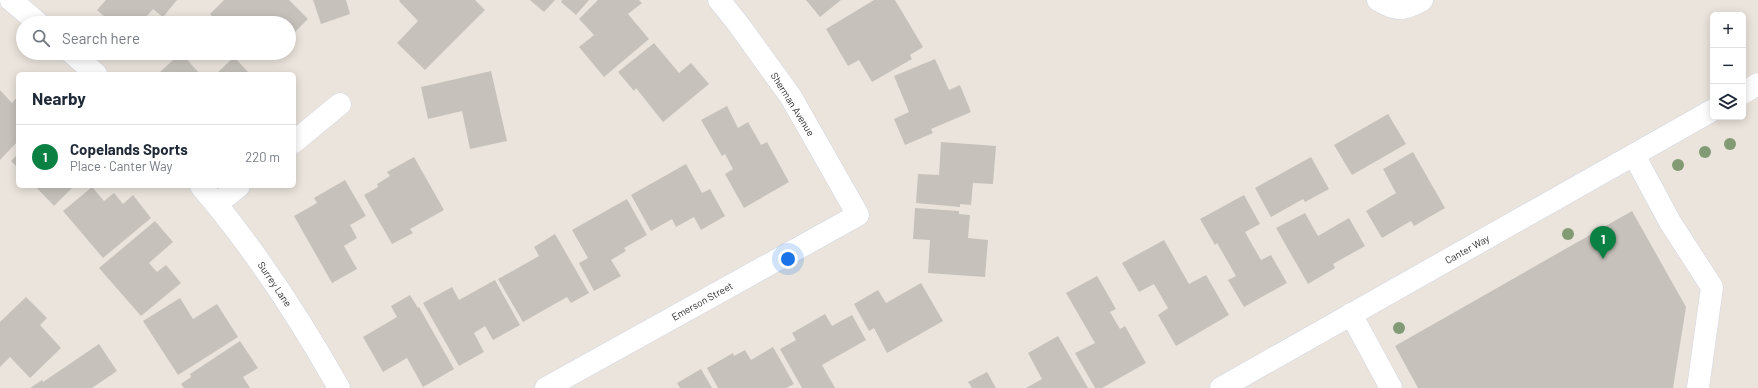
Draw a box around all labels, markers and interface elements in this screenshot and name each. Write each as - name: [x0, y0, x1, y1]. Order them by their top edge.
- map controls: [1710, 12, 1746, 120]
- button: +: [1710, 12, 1746, 48]
- search box: [16, 16, 296, 60]
- icon: search: [30, 27, 52, 49]
- text: Search here: [62, 29, 140, 47]
- button: −: [1710, 48, 1746, 84]
- street label: Sherman Avenue: [769, 70, 817, 138]
- button: layers: [1710, 84, 1746, 120]
- text: Nearby: [32, 88, 86, 108]
- text: Copelands Sports: [70, 140, 188, 158]
- text: 1: [43, 149, 47, 165]
- text: 220 m: [245, 149, 280, 165]
- text: Place · Canter Way: [70, 158, 173, 174]
- pin: 1: [1590, 226, 1616, 259]
- street label: Canter Way: [1443, 232, 1492, 266]
- your location: [778, 249, 798, 269]
- street label: Surrey Lane: [256, 259, 294, 309]
- street label: Emerson Street: [669, 279, 735, 323]

